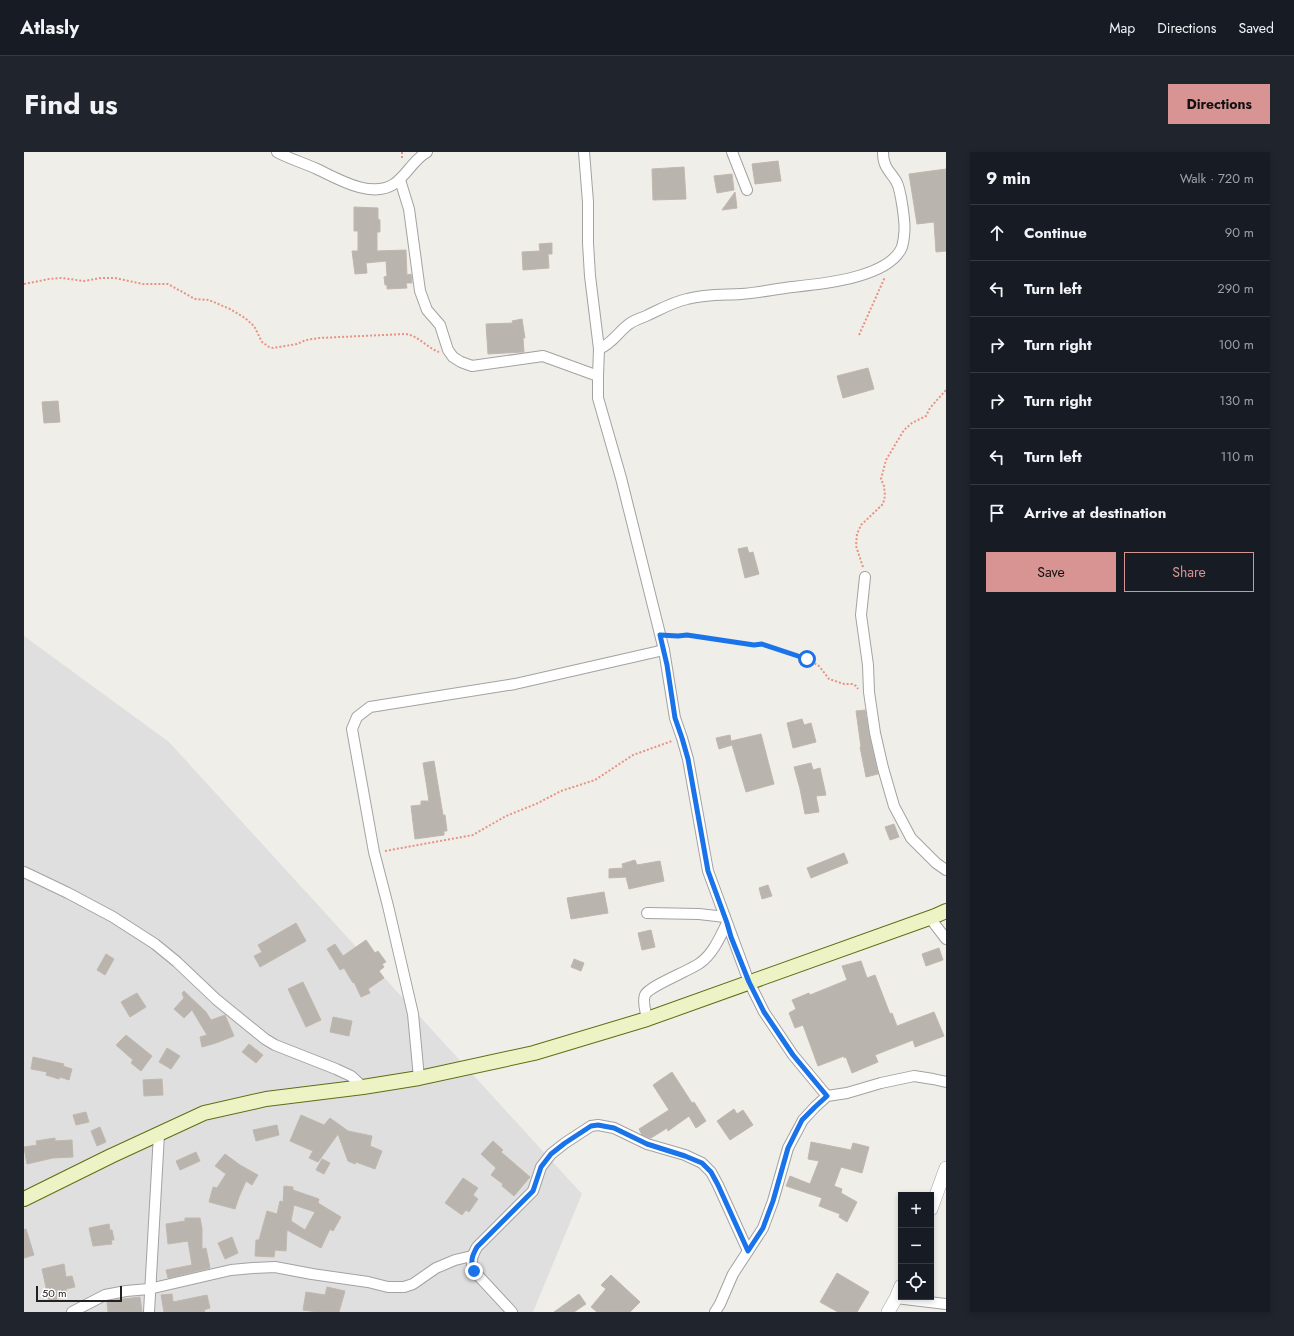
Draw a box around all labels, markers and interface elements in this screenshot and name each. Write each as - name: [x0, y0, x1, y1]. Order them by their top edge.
- text: Atlasly: [20, 14, 79, 41]
- text: Map: [1109, 18, 1135, 38]
- text: Directions: [1157, 18, 1217, 38]
- text: Saved: [1239, 18, 1274, 38]
- text: Find us: [24, 84, 118, 125]
- button: Directions: [1168, 84, 1270, 124]
- text: 9 min: [986, 166, 1031, 190]
- text: Walk · 720 m: [1180, 169, 1254, 188]
- icon: ahead: [986, 222, 1008, 244]
- text: Continue: [1024, 222, 1087, 244]
- text: 90 m: [1225, 223, 1254, 242]
- icon: left: [986, 278, 1008, 300]
- text: Turn left: [1024, 278, 1082, 300]
- text: 290 m: [1217, 279, 1254, 298]
- icon: right: [986, 334, 1008, 356]
- text: Turn right: [1024, 334, 1092, 356]
- text: 100 m: [1219, 335, 1254, 354]
- icon: right: [986, 390, 1008, 412]
- text: Turn right: [1024, 390, 1092, 412]
- text: 130 m: [1219, 391, 1254, 410]
- icon: left: [986, 446, 1008, 468]
- text: Turn left: [1024, 446, 1082, 468]
- text: 110 m: [1220, 447, 1254, 466]
- icon: arrive: [986, 502, 1008, 524]
- text: Arrive at destination: [1024, 502, 1166, 524]
- button: Save: [986, 552, 1116, 592]
- button: Share: [1124, 552, 1254, 592]
- route start: [798, 650, 816, 668]
- map controls: [898, 1192, 934, 1300]
- button: +: [898, 1192, 934, 1228]
- button: −: [898, 1228, 934, 1264]
- route end: [465, 1262, 483, 1280]
- button: locate: [898, 1264, 934, 1300]
- scale bar: [36, 1284, 122, 1303]
- text: 50 m: [42, 1285, 67, 1301]

